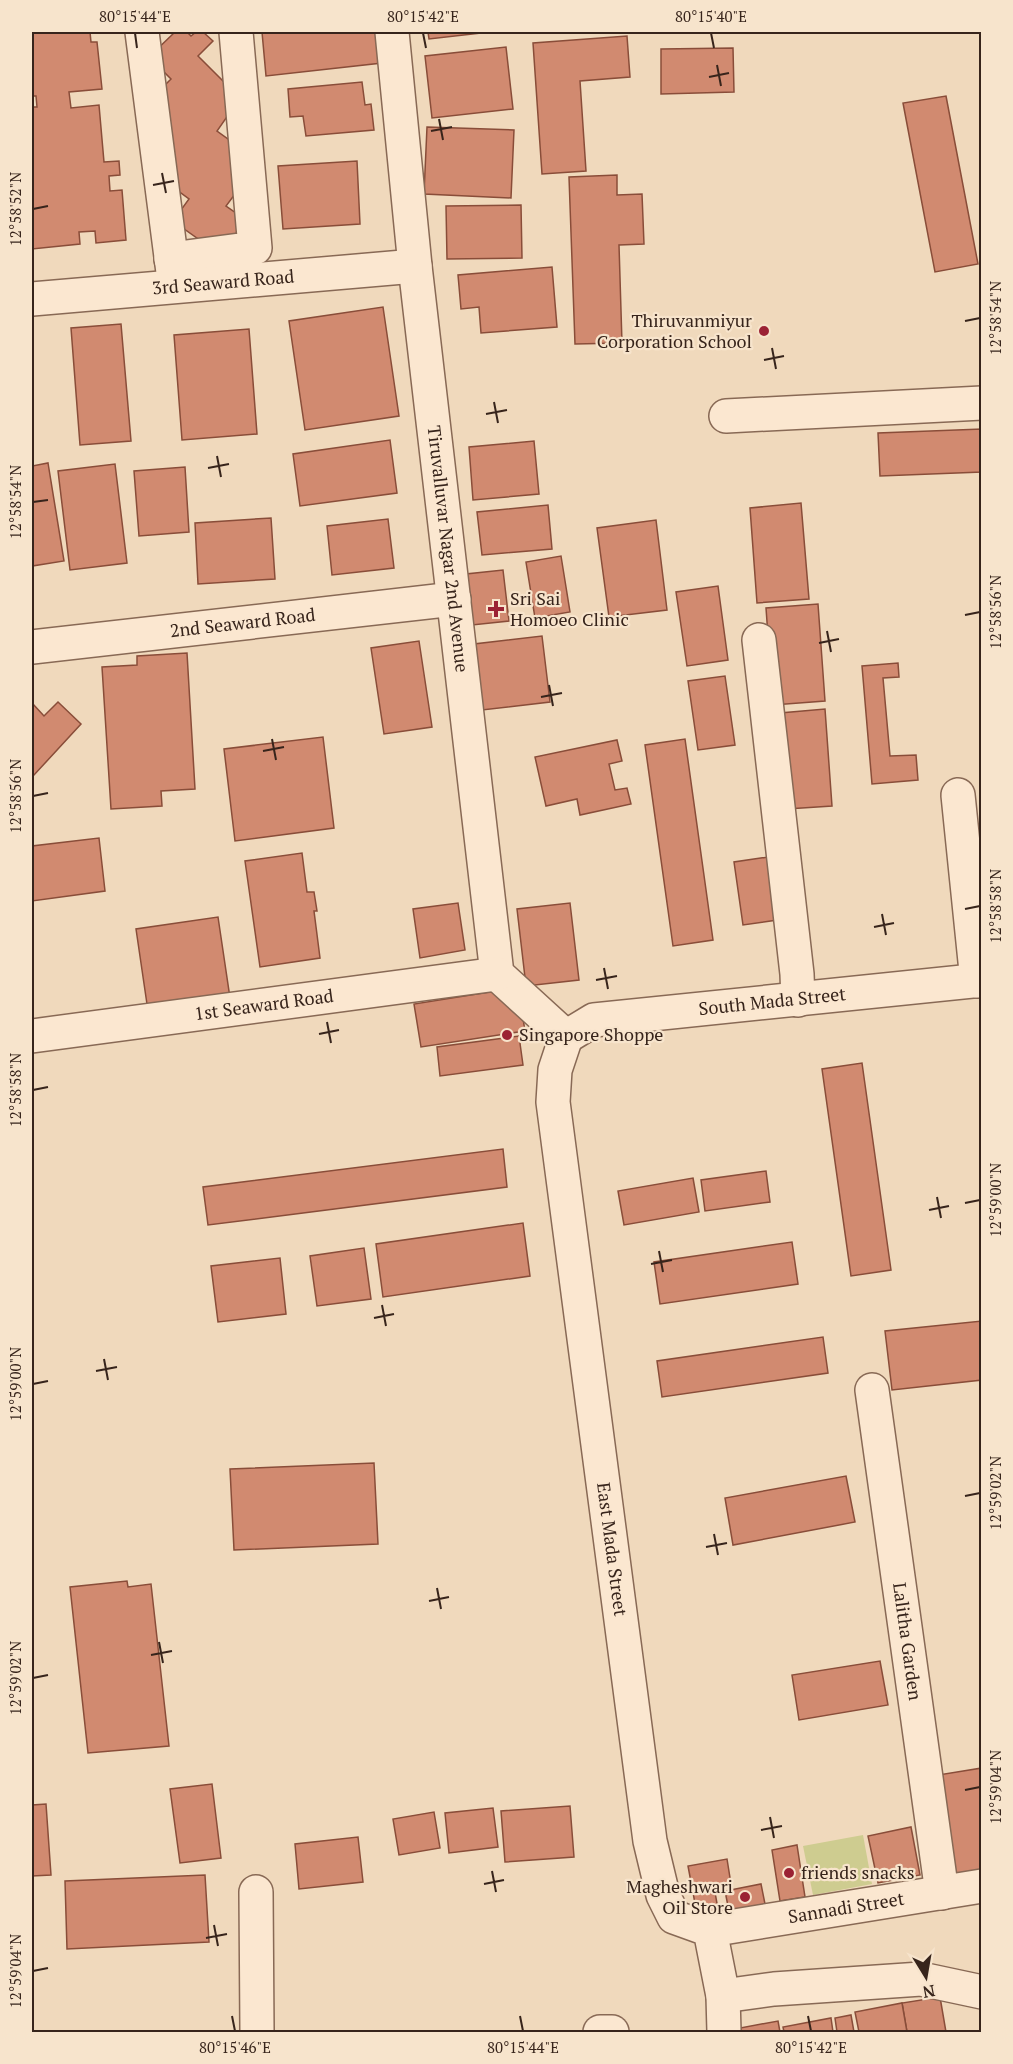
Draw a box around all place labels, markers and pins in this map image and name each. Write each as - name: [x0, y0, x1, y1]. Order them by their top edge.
- place label: Thiruvanmiyur Corporation School: [597, 308, 752, 353]
- marker: Thiruvanmiyur Corporation School: [757, 324, 771, 338]
- place label: Sri Sai Homoeo Clinic: [510, 586, 629, 631]
- marker: Sri Sai Homoeo Clinic: [487, 600, 505, 618]
- place label: Singapore Shoppe: [519, 1022, 663, 1046]
- marker: Singapore Shoppe: [500, 1028, 514, 1042]
- place label: friends snacks: [801, 1860, 914, 1884]
- marker: friends snacks: [782, 1866, 796, 1880]
- place label: Magheshwari Oil Store: [626, 1874, 733, 1919]
- marker: Magheshwari Oil Store: [738, 1890, 752, 1904]

